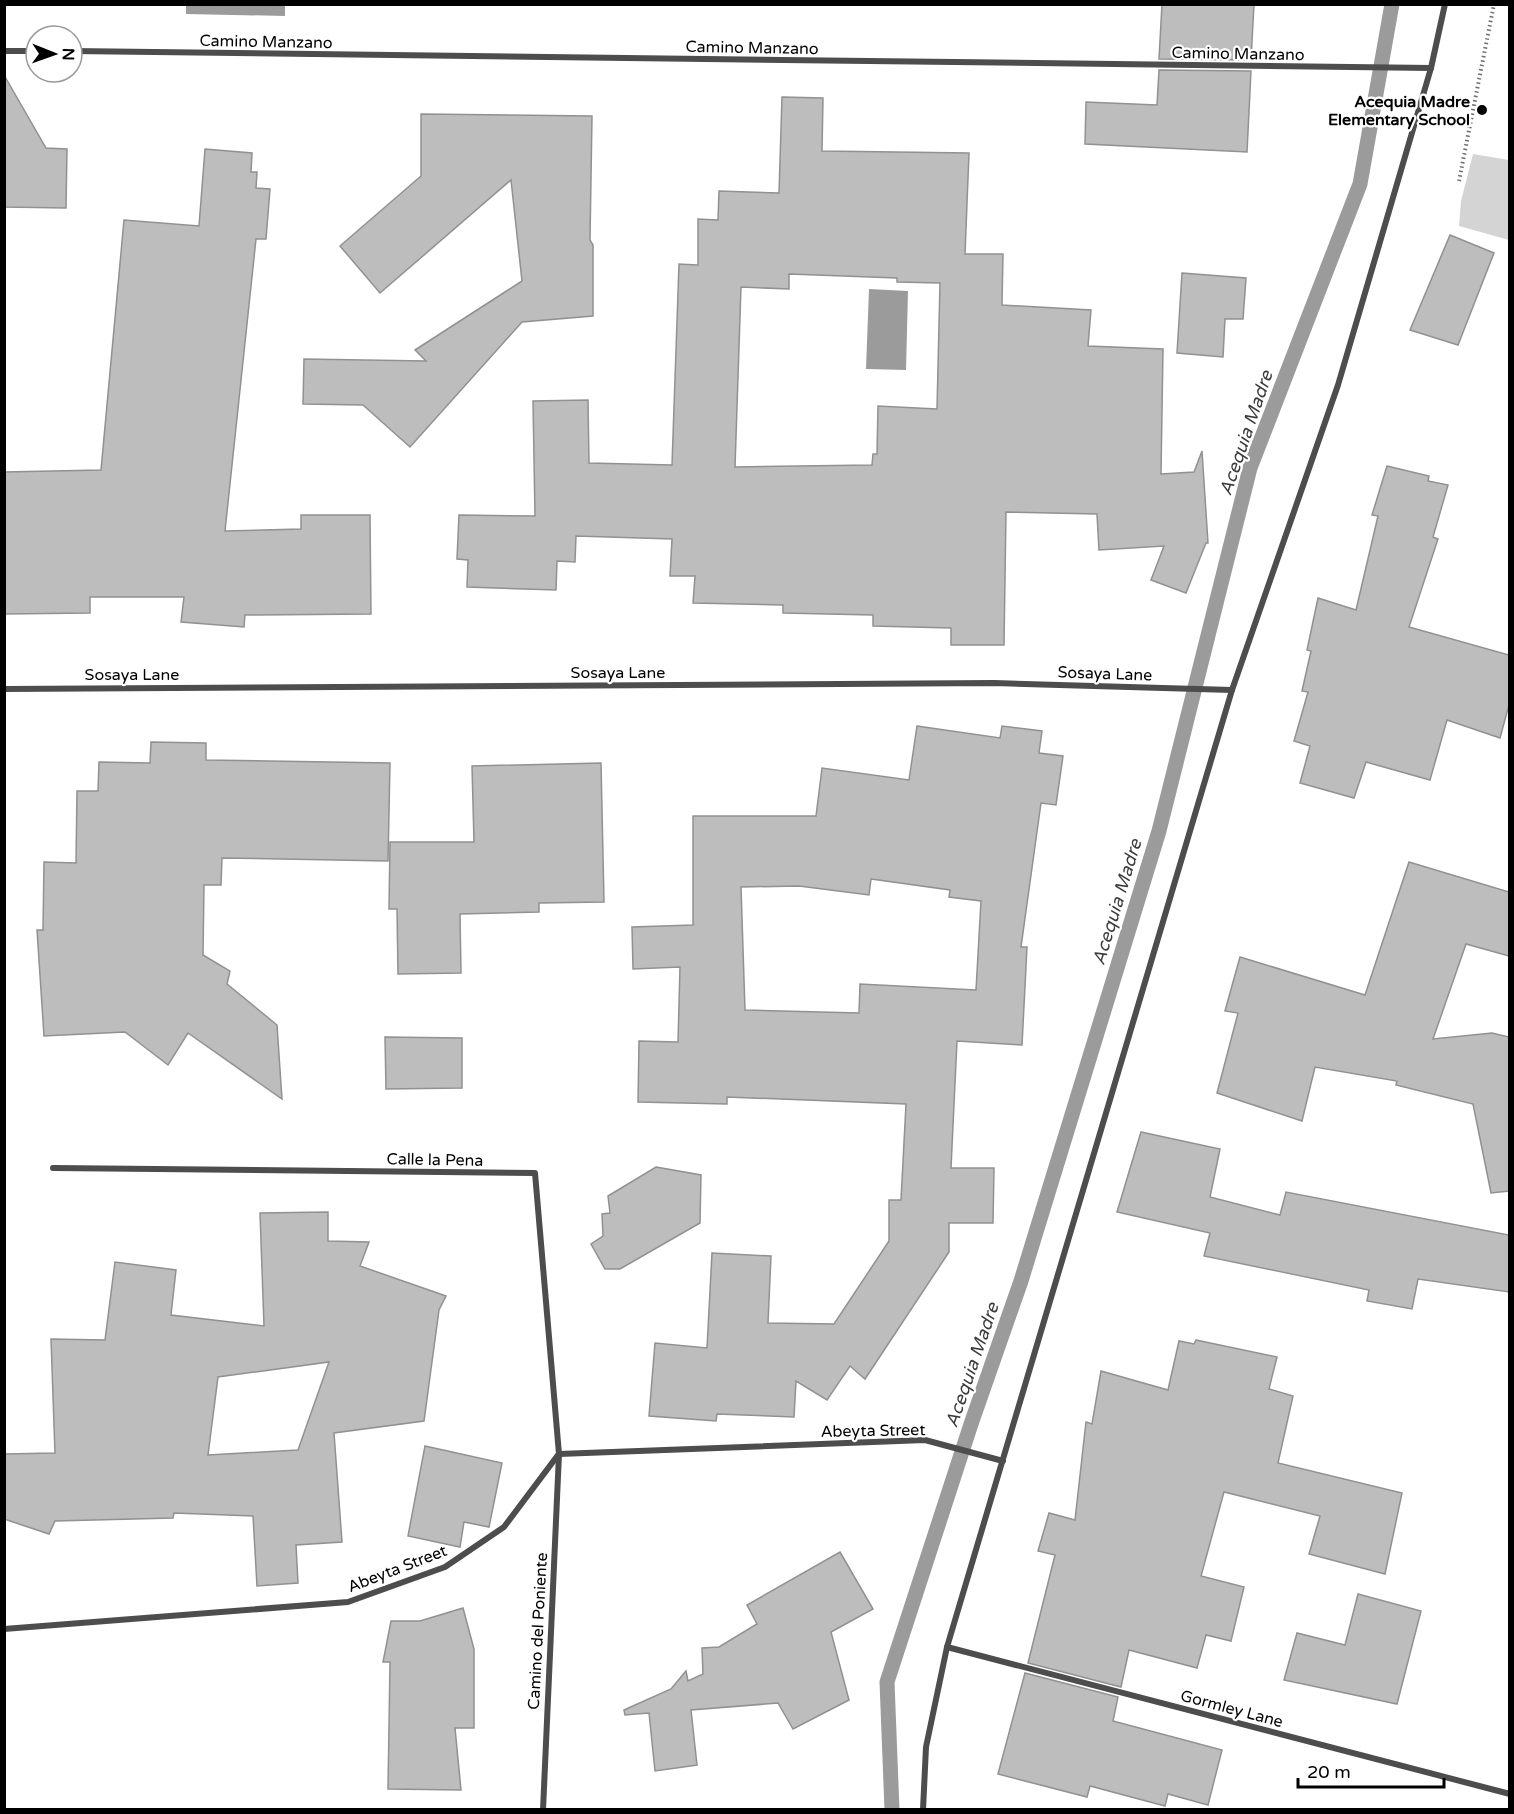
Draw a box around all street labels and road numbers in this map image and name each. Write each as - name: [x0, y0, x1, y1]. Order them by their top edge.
- street label: Camino Manzano: [199, 31, 333, 53]
- street label: Camino Manzano: [685, 37, 819, 59]
- street label: Camino Manzano: [1171, 43, 1305, 65]
- street label: Sosaya Lane: [1057, 662, 1153, 686]
- street label: Sosaya Lane: [571, 663, 665, 683]
- street label: Sosaya Lane: [85, 665, 179, 685]
- street label: Calle la Pena: [386, 1149, 484, 1171]
- street label: Abeyta Street: [820, 1420, 926, 1442]
- street label: Abeyta Street: [345, 1541, 450, 1597]
- street label: Camino del Poniente: [524, 1552, 552, 1710]
- street label: Gormley Lane: [1178, 1686, 1285, 1732]

